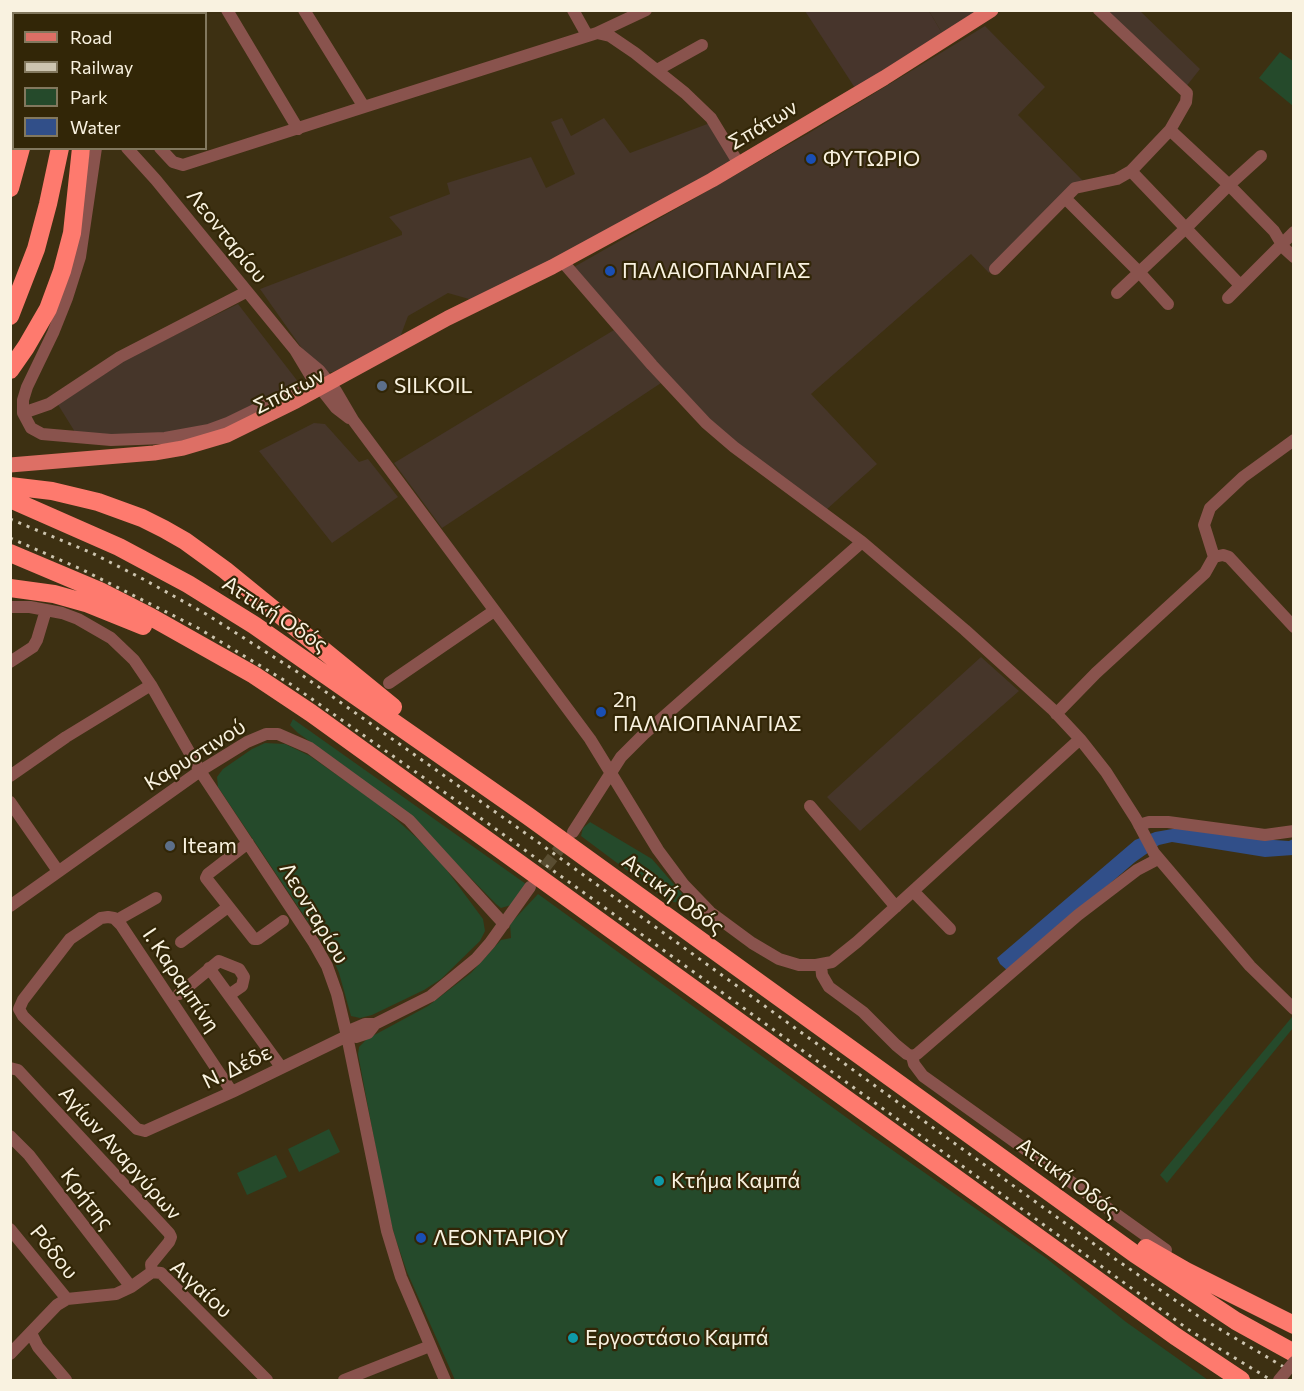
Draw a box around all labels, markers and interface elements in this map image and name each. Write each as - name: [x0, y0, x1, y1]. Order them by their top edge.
- legend: [12, 12, 207, 150]
- text: Road: [70, 26, 112, 48]
- text: Railway: [70, 56, 133, 78]
- text: Park: [70, 86, 108, 108]
- street label: Σπάτων: [724, 95, 802, 155]
- text: Water: [70, 116, 121, 138]
- place label: ΦΥΤΩΡΙΟ: [823, 146, 920, 172]
- marker: ΦΥΤΩΡΙΟ: [804, 152, 818, 166]
- street label: Λεονταρίου: [181, 184, 273, 288]
- place label: ΠΑΛΑΙΟΠΑΝΑΓΙΑΣ: [622, 258, 810, 284]
- marker: ΠΑΛΑΙΟΠΑΝΑΓΙΑΣ: [603, 264, 617, 278]
- street label: Σπάτων: [249, 363, 329, 419]
- place label: SILKOIL: [394, 373, 473, 399]
- marker: SILKOIL: [375, 379, 389, 393]
- street label: Αττική Οδός: [218, 571, 332, 657]
- place label: 2η ΠΑΛΑΙΟΠΑΝΑΓΙΑΣ: [613, 687, 801, 737]
- marker: 2η ΠΑΛΑΙΟΠΑΝΑΓΙΑΣ: [594, 705, 608, 719]
- street label: Καρυστινού: [140, 714, 250, 796]
- place label: Iteam: [182, 833, 237, 859]
- marker: Iteam: [163, 839, 177, 853]
- street label: Αττική Οδός: [617, 848, 729, 940]
- street label: Λεονταρίου: [274, 858, 354, 968]
- street label: Ι. Καραμπίνη: [137, 923, 225, 1037]
- street label: Ν. Δέδε: [199, 1040, 275, 1094]
- street label: Αγίων Αναργύρων: [53, 1081, 187, 1225]
- street label: Αττική Οδός: [1012, 1132, 1124, 1224]
- street label: Κρήτης: [55, 1163, 119, 1235]
- place label: Kτήμα Καμπά: [671, 1168, 800, 1194]
- marker: Kτήμα Καμπά: [652, 1174, 666, 1188]
- street label: Ρόδου: [25, 1220, 83, 1284]
- place label: ΛΕΟΝΤΑΡΙΟΥ: [433, 1225, 568, 1251]
- marker: ΛΕΟΝΤΑΡΙΟΥ: [414, 1231, 428, 1245]
- street label: Αιγαίου: [165, 1255, 237, 1323]
- place label: Εργοστάσιο Καμπά: [585, 1325, 769, 1351]
- marker: Εργοστάσιο Καμπά: [566, 1331, 580, 1345]

